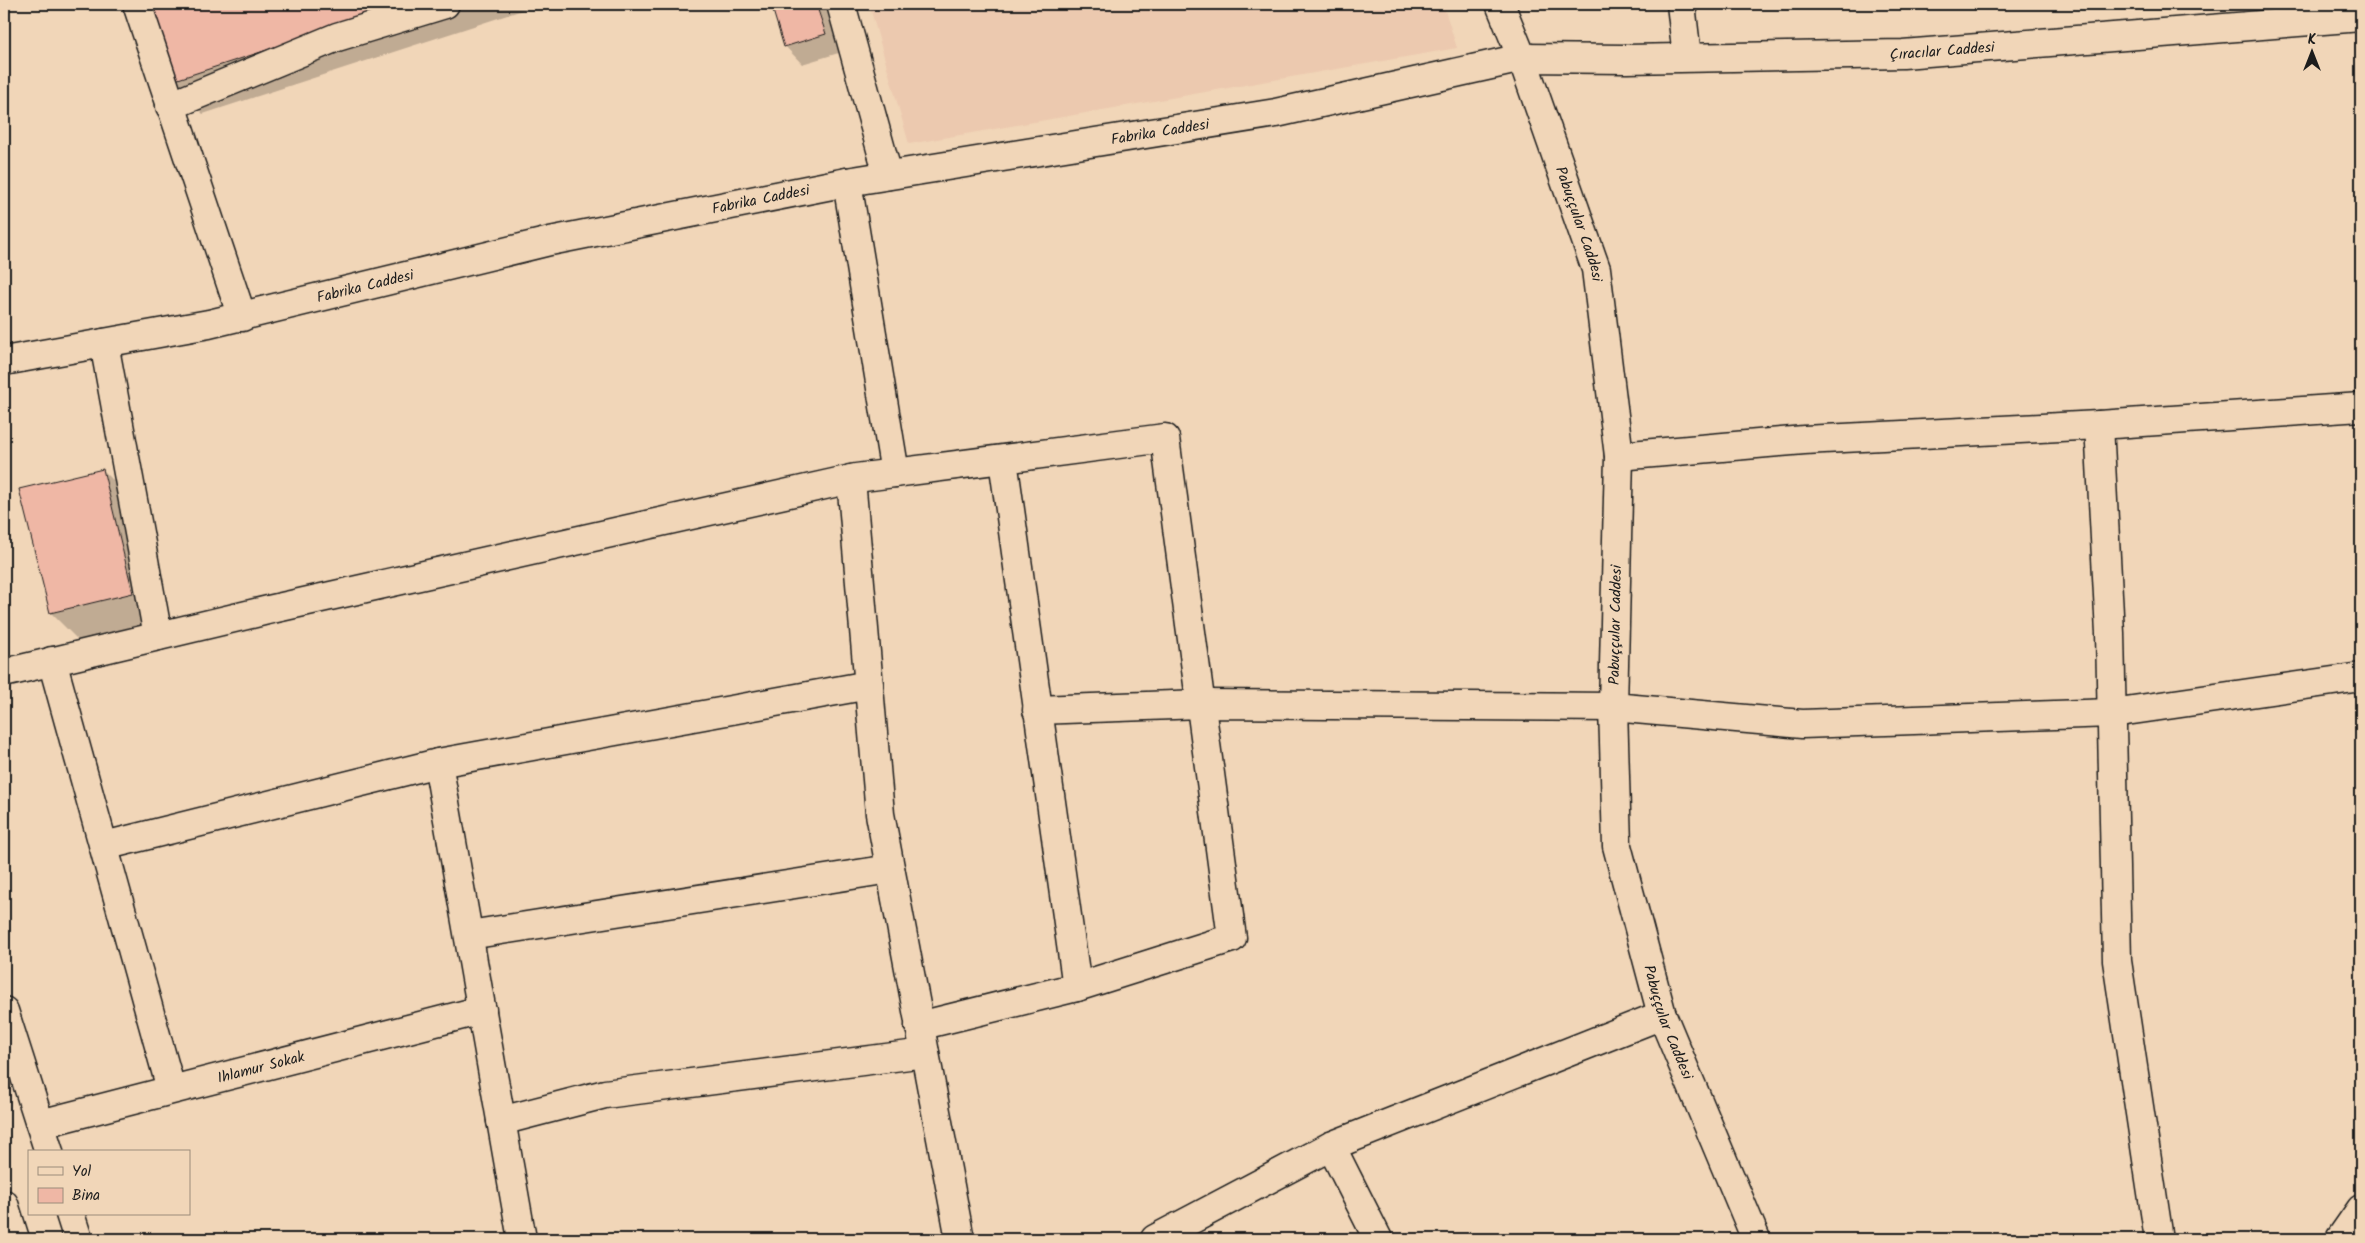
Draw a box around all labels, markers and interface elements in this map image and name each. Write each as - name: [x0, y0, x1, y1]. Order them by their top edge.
- north arrow: [2288, 28, 2338, 78]
- text: K: [2308, 29, 2317, 51]
- street label: Çıracılar Caddesi: [1890, 36, 1997, 67]
- street label: Fabrika Caddesi: [1109, 113, 1212, 152]
- street label: Pabuççular Caddesi: [1548, 163, 1609, 284]
- street label: Fabrika Caddesi: [710, 178, 813, 222]
- street label: Fabrika Caddesi: [314, 263, 418, 310]
- street label: Pabuççular Caddesi: [1603, 563, 1629, 685]
- street label: Pabuççular Caddesi: [1636, 962, 1699, 1085]
- street label: Ihlamur Sokak: [215, 1045, 308, 1091]
- legend: [28, 1150, 190, 1216]
- text: Yol: [72, 1160, 91, 1184]
- text: Bina: [72, 1184, 100, 1208]

